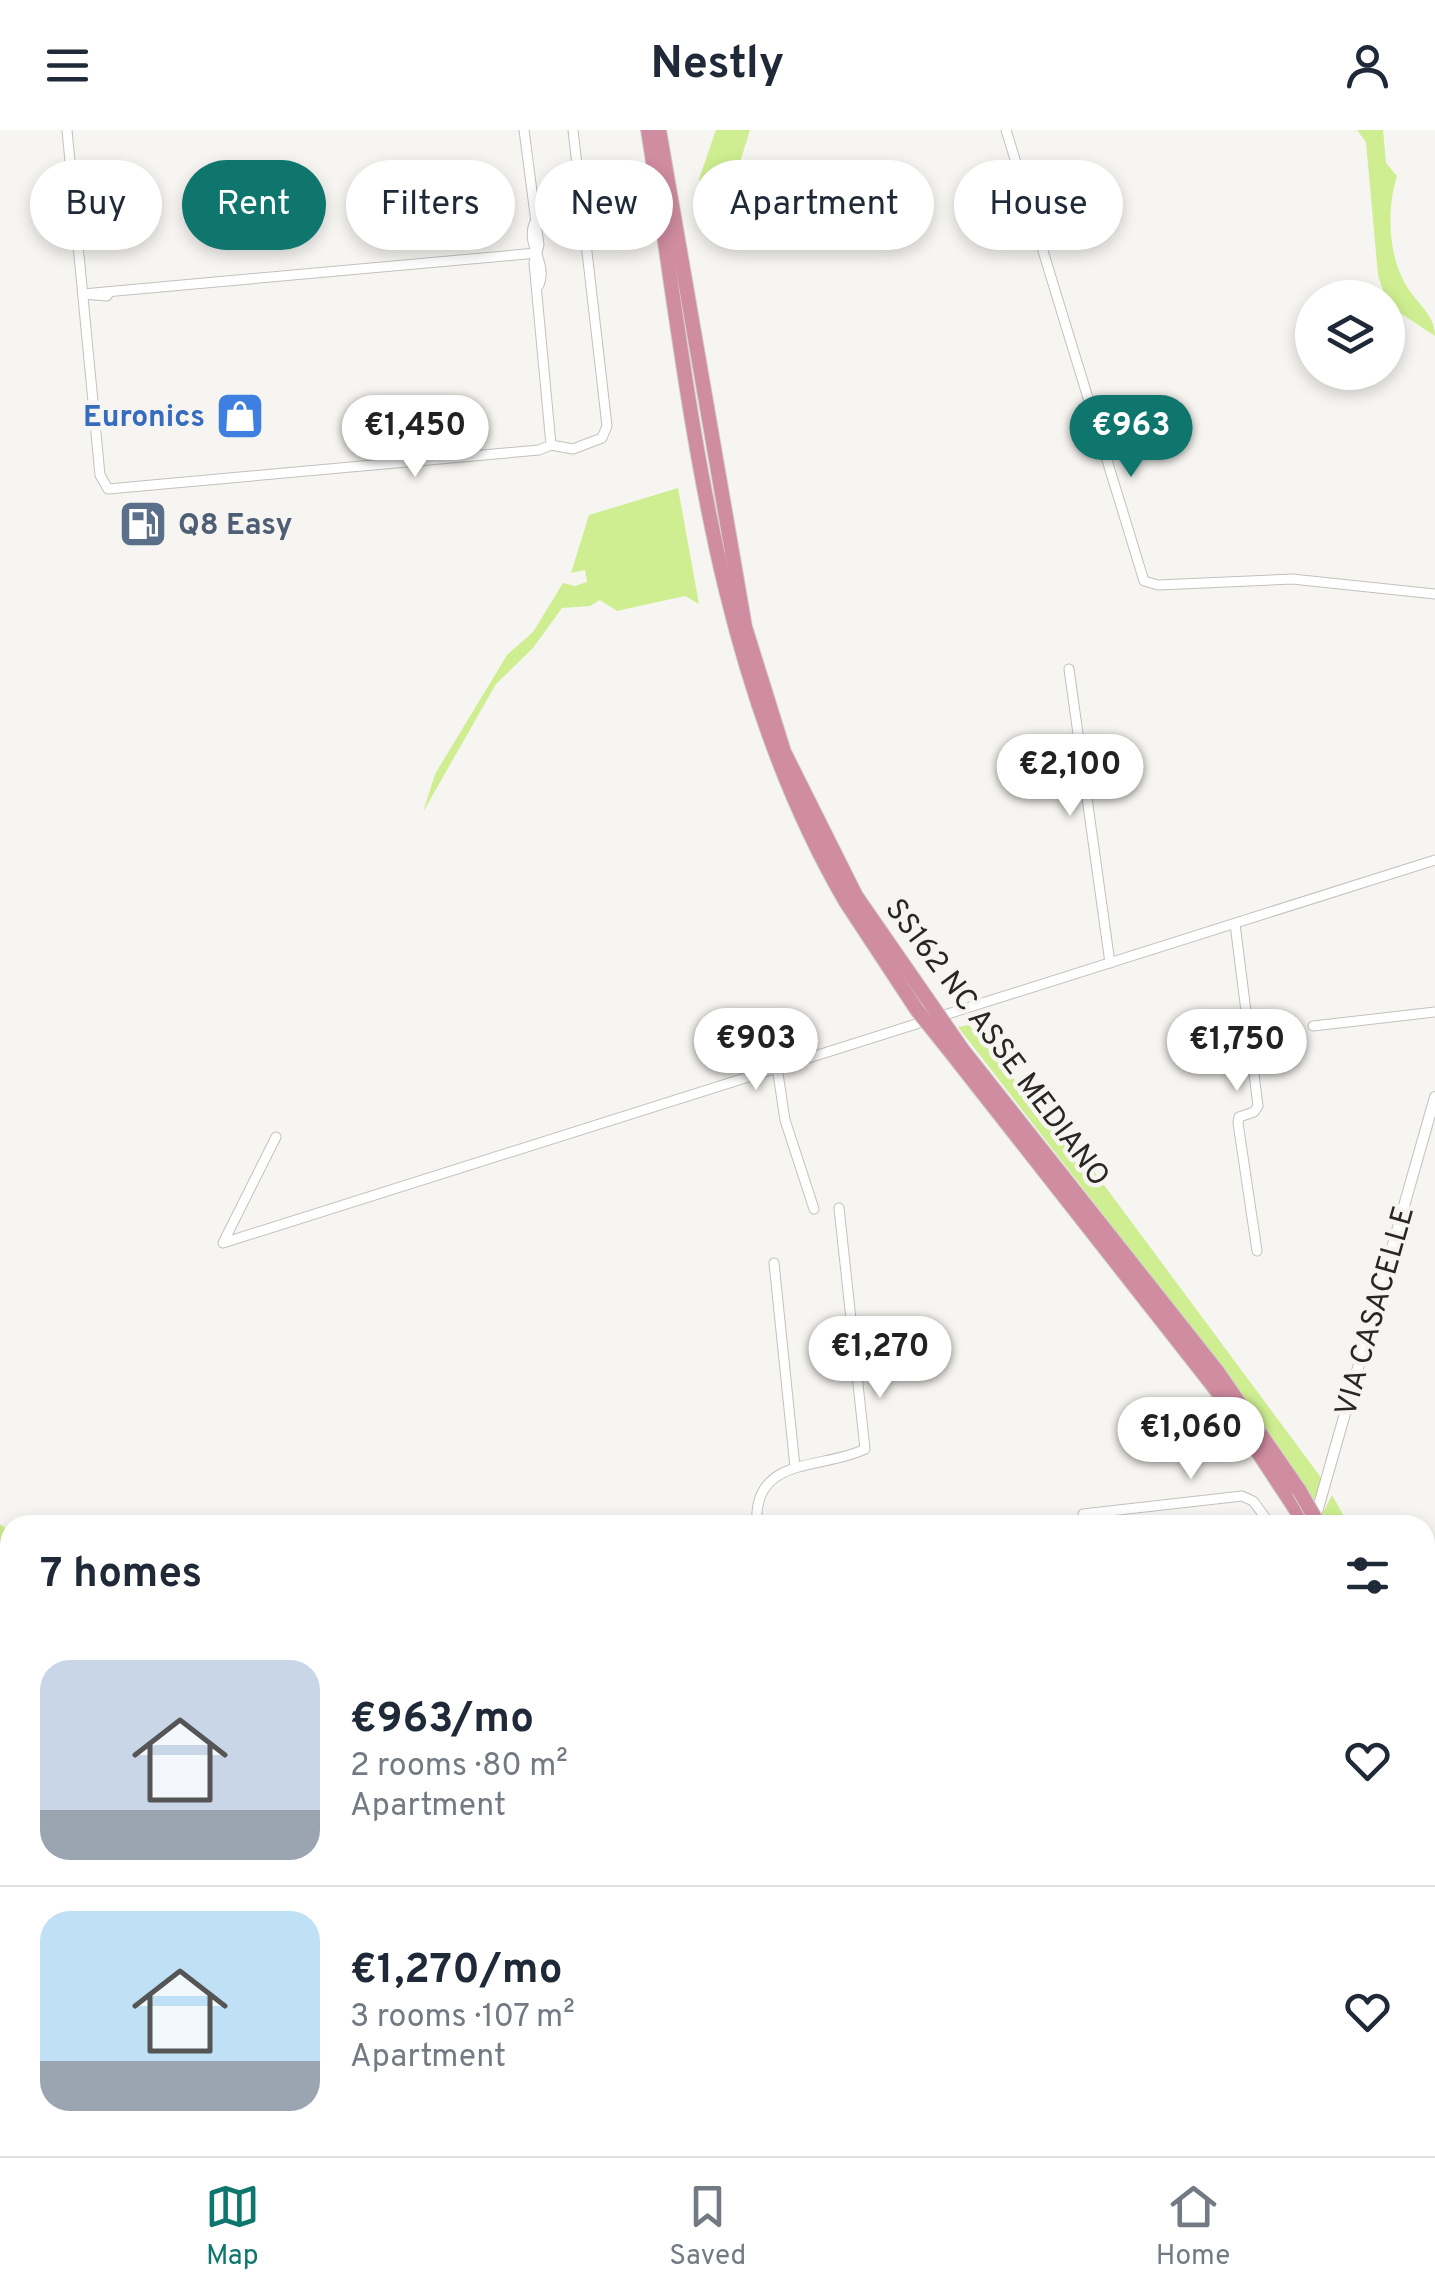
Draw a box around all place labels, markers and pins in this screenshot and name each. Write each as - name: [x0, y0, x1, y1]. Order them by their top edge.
- shop icon: Euronics: [214, 390, 266, 442]
- pin: €1,450: [334, 395, 496, 480]
- pin: €963: [1072, 395, 1190, 480]
- place label: Euronics: [83, 400, 205, 437]
- fuel station icon: Q8 Easy: [117, 498, 169, 550]
- place label: Q8 Easy: [178, 508, 293, 545]
- pin: €2,100: [989, 734, 1151, 819]
- pin: €903: [697, 1008, 815, 1093]
- pin: €1,750: [1156, 1009, 1318, 1094]
- pin: €1,270: [799, 1316, 961, 1401]
- pin: €1,060: [1110, 1397, 1272, 1482]

